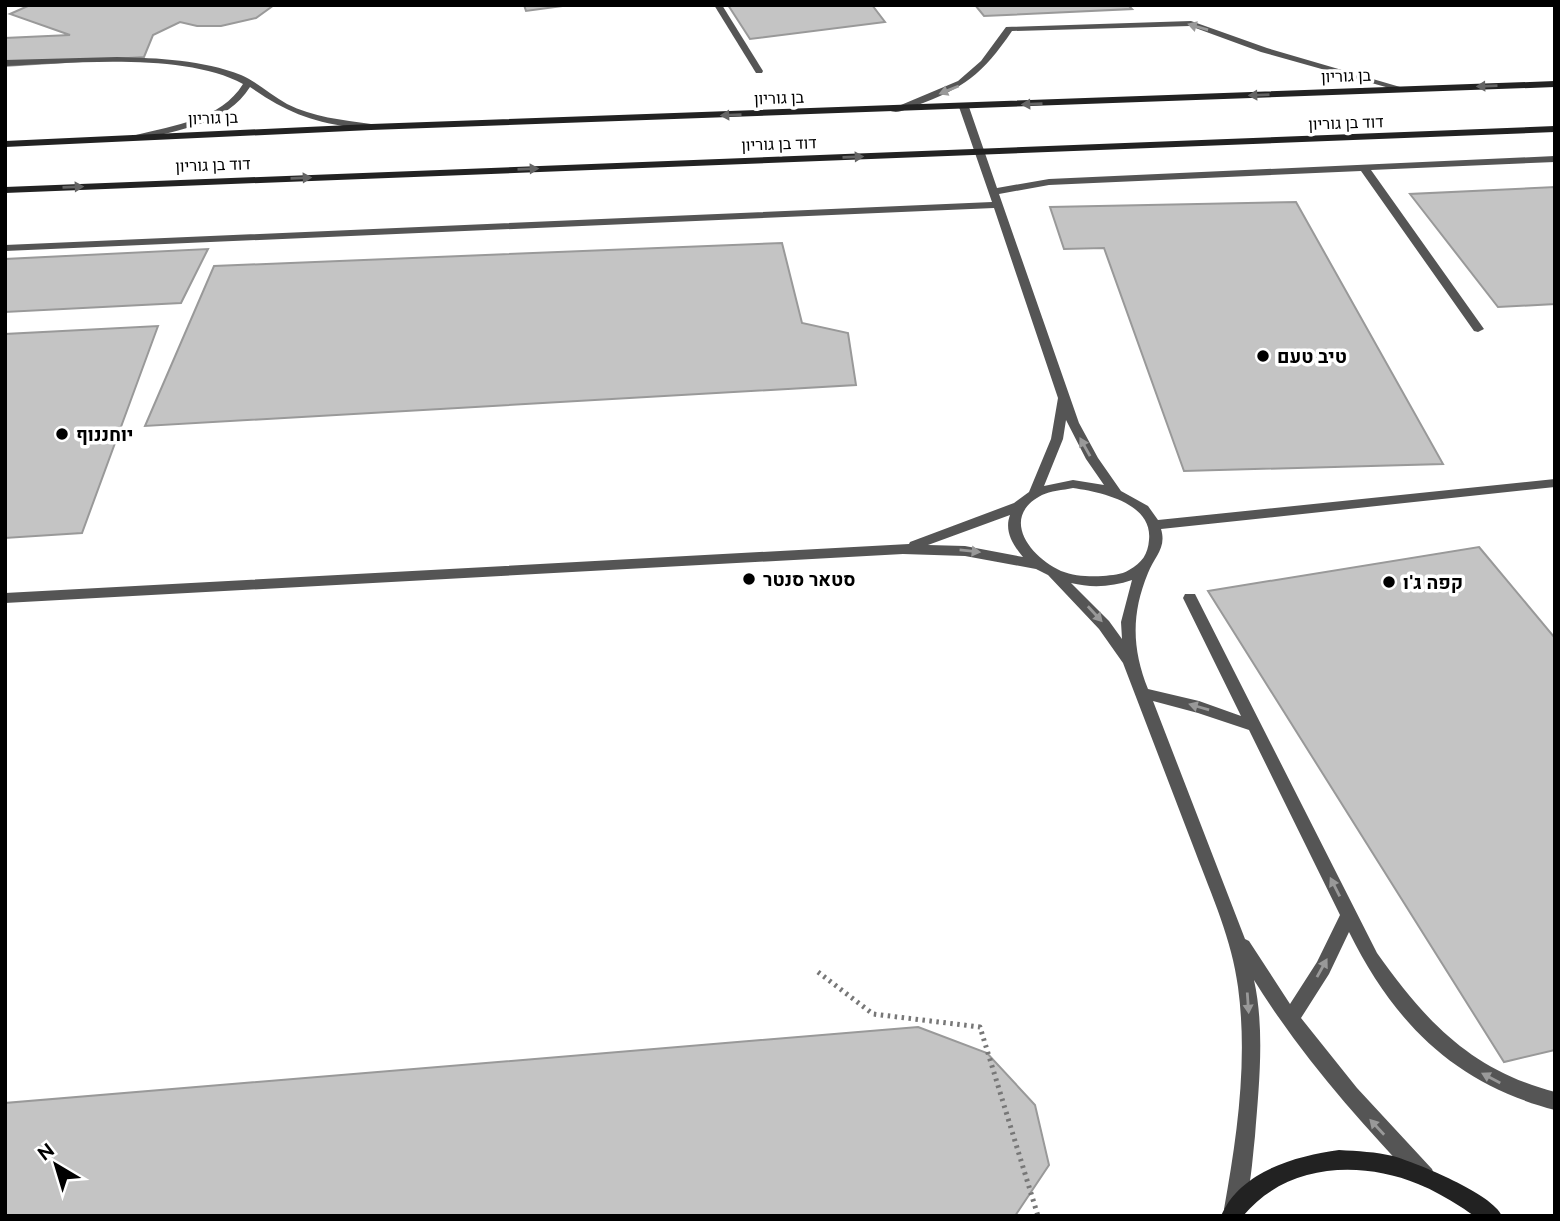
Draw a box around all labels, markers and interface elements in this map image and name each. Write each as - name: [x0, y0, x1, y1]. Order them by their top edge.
- one-way arrow: [1187, 21, 1208, 31]
- street label: בן גוריון: [1321, 66, 1372, 86]
- one-way arrow: [1475, 81, 1497, 92]
- one-way arrow: [938, 84, 959, 95]
- street label: בן גוריון: [754, 88, 805, 108]
- one-way arrow: [1248, 90, 1270, 101]
- one-way arrow: [1021, 99, 1043, 110]
- street label: בן גוריון: [188, 108, 239, 128]
- one-way arrow: [720, 109, 742, 121]
- street label: דוד בן גוריון: [1308, 112, 1384, 134]
- street label: דוד בן גוריון: [741, 133, 817, 155]
- one-way arrow: [843, 152, 865, 163]
- street label: דוד בן גוריון: [175, 154, 251, 176]
- one-way arrow: [517, 164, 539, 175]
- one-way arrow: [290, 172, 312, 183]
- one-way arrow: [63, 182, 85, 193]
- place label: טיב טעם: [1277, 345, 1347, 367]
- marker: טיב טעם: [1255, 348, 1271, 364]
- place label: יוחננוף: [76, 423, 133, 445]
- marker: יוחננוף: [54, 426, 70, 442]
- one-way arrow: [1079, 438, 1091, 457]
- one-way arrow: [960, 546, 982, 557]
- place label: סטאר סנטר: [763, 568, 855, 590]
- marker: סטאר סנטר: [741, 571, 757, 587]
- place label: קפה ג'ו: [1403, 571, 1463, 593]
- marker: קפה ג'ו: [1381, 574, 1397, 590]
- one-way arrow: [1086, 605, 1102, 622]
- one-way arrow: [1188, 702, 1209, 712]
- one-way arrow: [1329, 877, 1340, 897]
- one-way arrow: [1316, 959, 1328, 978]
- one-way arrow: [1243, 993, 1254, 1015]
- one-way arrow: [1481, 1072, 1501, 1084]
- one-way arrow: [1369, 1118, 1385, 1136]
- north arrow: [21, 1130, 91, 1200]
- text: N: [33, 1138, 58, 1165]

